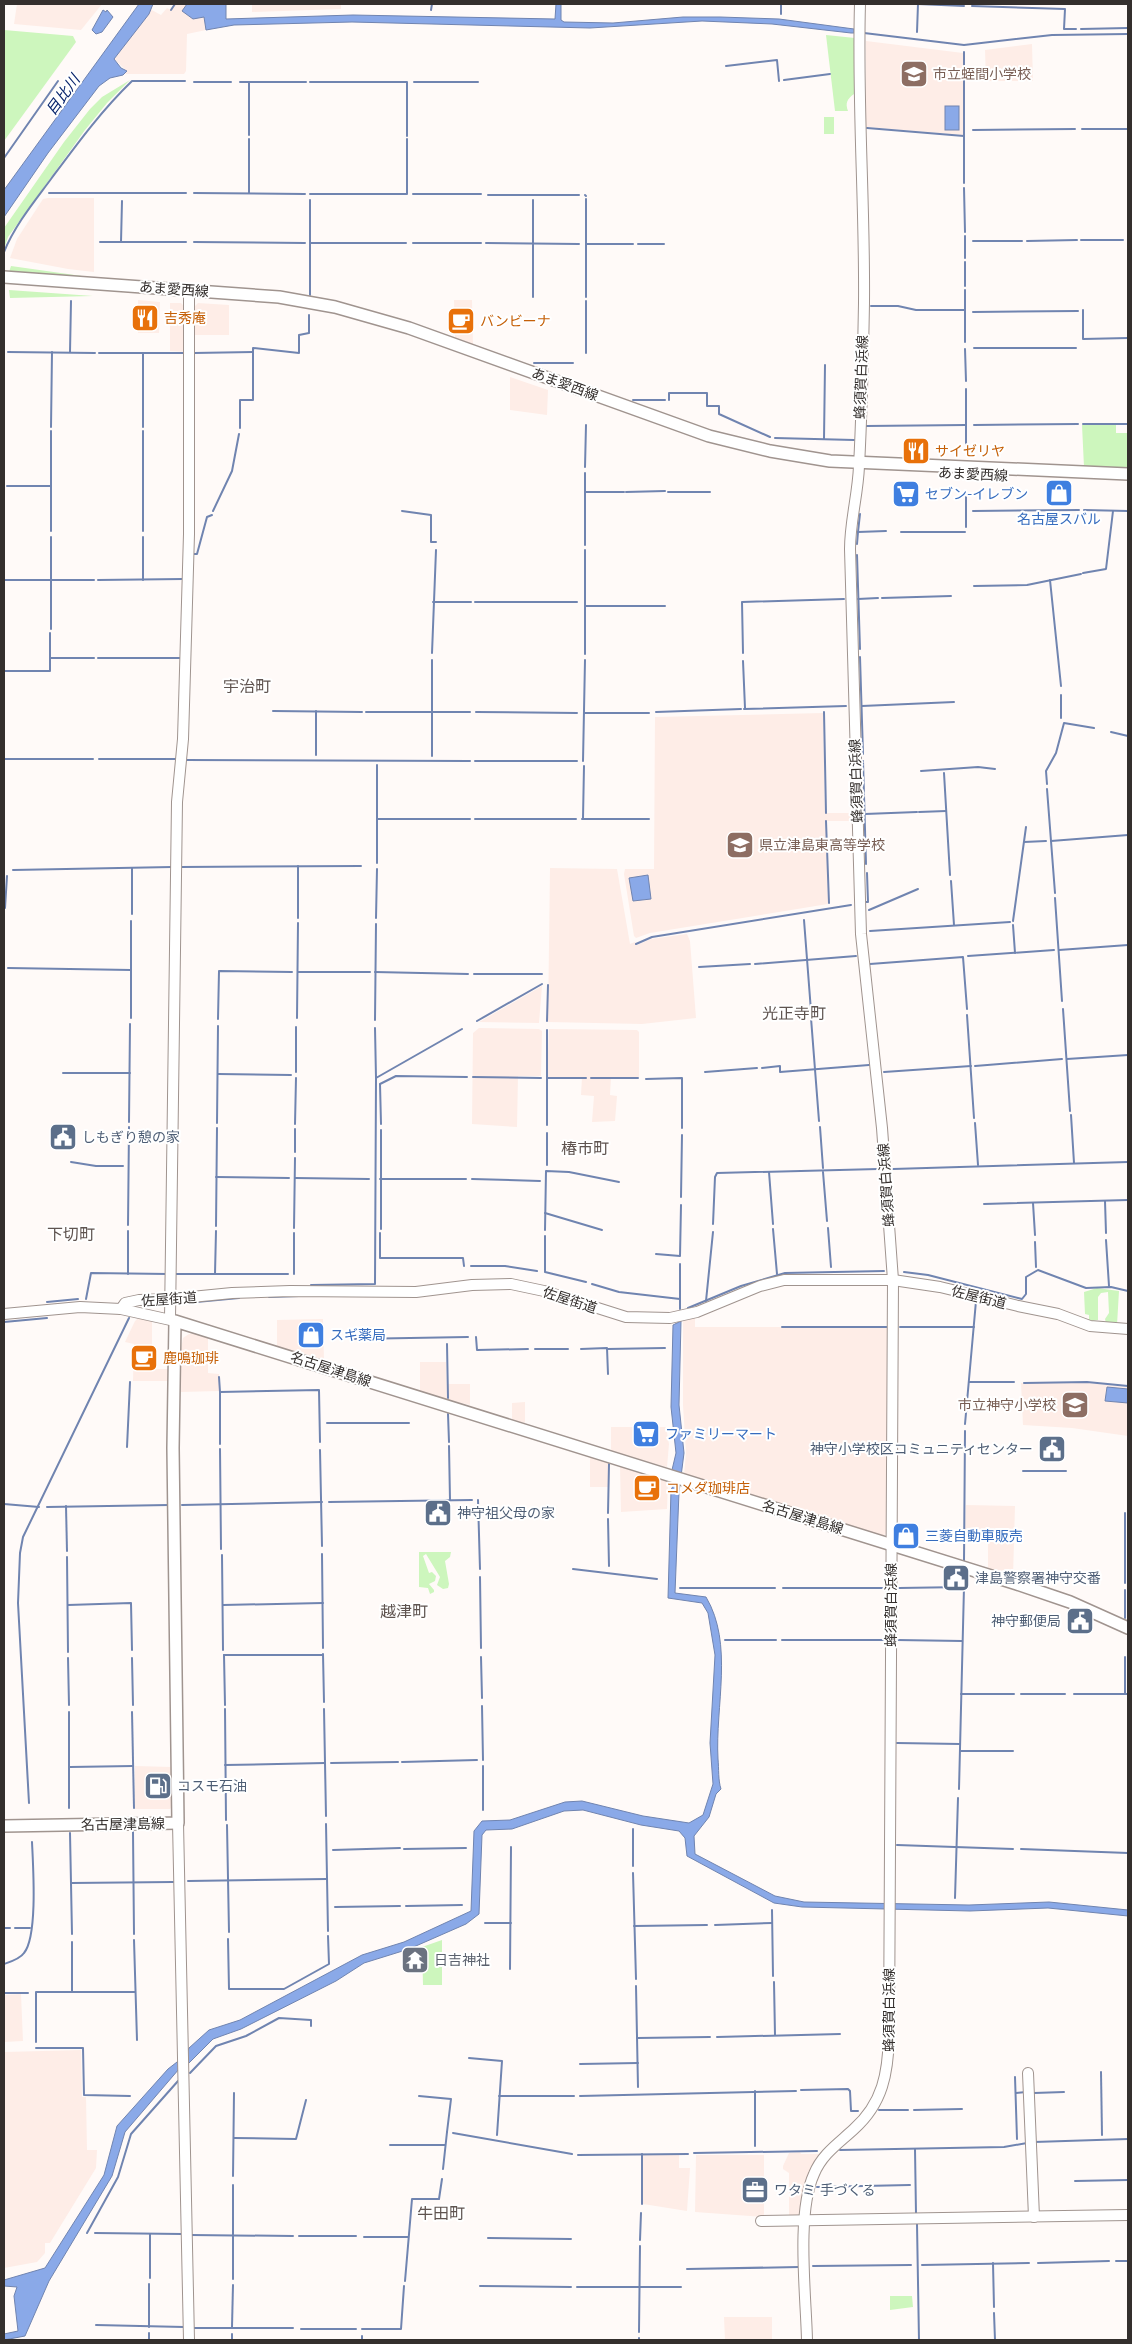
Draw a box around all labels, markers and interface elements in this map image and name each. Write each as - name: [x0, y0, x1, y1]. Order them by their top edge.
- school or university icon: 市立蛭間小学校: [899, 59, 929, 89]
- place label: 市立蛭間小学校: [933, 65, 1031, 83]
- water label: 目比川: [42, 69, 85, 118]
- street label: あま愛西線: [138, 278, 210, 300]
- restaurant icon: 吉秀庵: [130, 303, 160, 333]
- cafe icon: バンビーナ: [446, 306, 476, 336]
- place label: 吉秀庵: [164, 309, 206, 327]
- place label: バンビーナ: [480, 312, 551, 330]
- street label: 蜂須賀白浜線: [851, 335, 871, 419]
- street label: あま愛西線: [529, 364, 601, 404]
- restaurant icon: サイゼリヤ: [901, 436, 931, 466]
- place label: サイゼリヤ: [935, 442, 1005, 460]
- street label: あま愛西線: [938, 463, 1008, 485]
- shop icon: 名古屋スバル: [1044, 478, 1074, 508]
- supermarket icon: セブン-イレブン: [891, 479, 921, 509]
- place label: セブン-イレブン: [925, 485, 1028, 503]
- place label: 名古屋スバル: [1017, 510, 1101, 528]
- district label: 宇治町: [223, 677, 271, 696]
- street label: 蜂須賀白浜線: [846, 739, 866, 823]
- school or university icon: 県立津島東高等学校: [725, 830, 755, 860]
- place label: 県立津島東高等学校: [759, 836, 885, 854]
- district label: 光正寺町: [762, 1004, 826, 1023]
- public building icon: しもぎり憩の家: [48, 1122, 78, 1152]
- place label: しもぎり憩の家: [82, 1128, 180, 1146]
- district label: 椿市町: [561, 1139, 609, 1158]
- street label: 蜂須賀白浜線: [874, 1142, 898, 1228]
- district label: 下切町: [47, 1225, 95, 1244]
- street label: 佐屋街道: [950, 1281, 1008, 1313]
- street label: 佐屋街道: [541, 1283, 599, 1317]
- street label: 佐屋街道: [140, 1288, 198, 1310]
- shop icon: スギ薬局: [296, 1320, 326, 1350]
- place label: スギ薬局: [330, 1326, 386, 1344]
- cafe icon: 鹿鳴珈琲: [129, 1343, 159, 1373]
- street label: 名古屋津島線: [288, 1347, 374, 1391]
- place label: 鹿鳴珈琲: [163, 1349, 219, 1367]
- school or university icon: 市立神守小学校: [1060, 1390, 1090, 1420]
- place label: 市立神守小学校: [958, 1396, 1056, 1414]
- supermarket icon: ファミリーマート: [631, 1419, 661, 1449]
- place label: ファミリーマート: [665, 1425, 777, 1443]
- public building icon: 神守小学校区コミュニティセンター: [1037, 1434, 1067, 1464]
- place label: 神守小学校区コミュニティセンター: [810, 1440, 1033, 1458]
- cafe icon: コメダ珈琲店: [632, 1473, 662, 1503]
- place label: コメダ珈琲店: [666, 1479, 750, 1497]
- street label: 名古屋津島線: [760, 1496, 846, 1538]
- public building icon: 神守祖父母の家: [423, 1498, 453, 1528]
- place label: 神守祖父母の家: [457, 1504, 555, 1522]
- shop icon: 三菱自動車販売: [891, 1521, 921, 1551]
- place label: 三菱自動車販売: [925, 1527, 1023, 1545]
- street label: 蜂須賀白浜線: [882, 1563, 900, 1647]
- public building icon: 津島警察署神守交番: [941, 1563, 971, 1593]
- place label: 津島警察署神守交番: [975, 1569, 1101, 1587]
- district label: 越津町: [380, 1602, 428, 1621]
- public building icon: 神守郵便局: [1065, 1606, 1095, 1636]
- place label: 神守郵便局: [991, 1612, 1061, 1630]
- fuel station icon: コスモ石油: [143, 1771, 173, 1801]
- place label: コスモ石油: [177, 1777, 247, 1795]
- street label: 名古屋津島線: [81, 1814, 165, 1834]
- temple icon: 日吉神社: [400, 1945, 430, 1975]
- place label: 日吉神社: [434, 1951, 490, 1969]
- street label: 蜂須賀白浜線: [880, 1968, 898, 2052]
- office icon: ワタミ 手づくる: [740, 2175, 770, 2205]
- place label: ワタミ 手づくる: [774, 2181, 875, 2199]
- district label: 牛田町: [417, 2204, 465, 2223]

